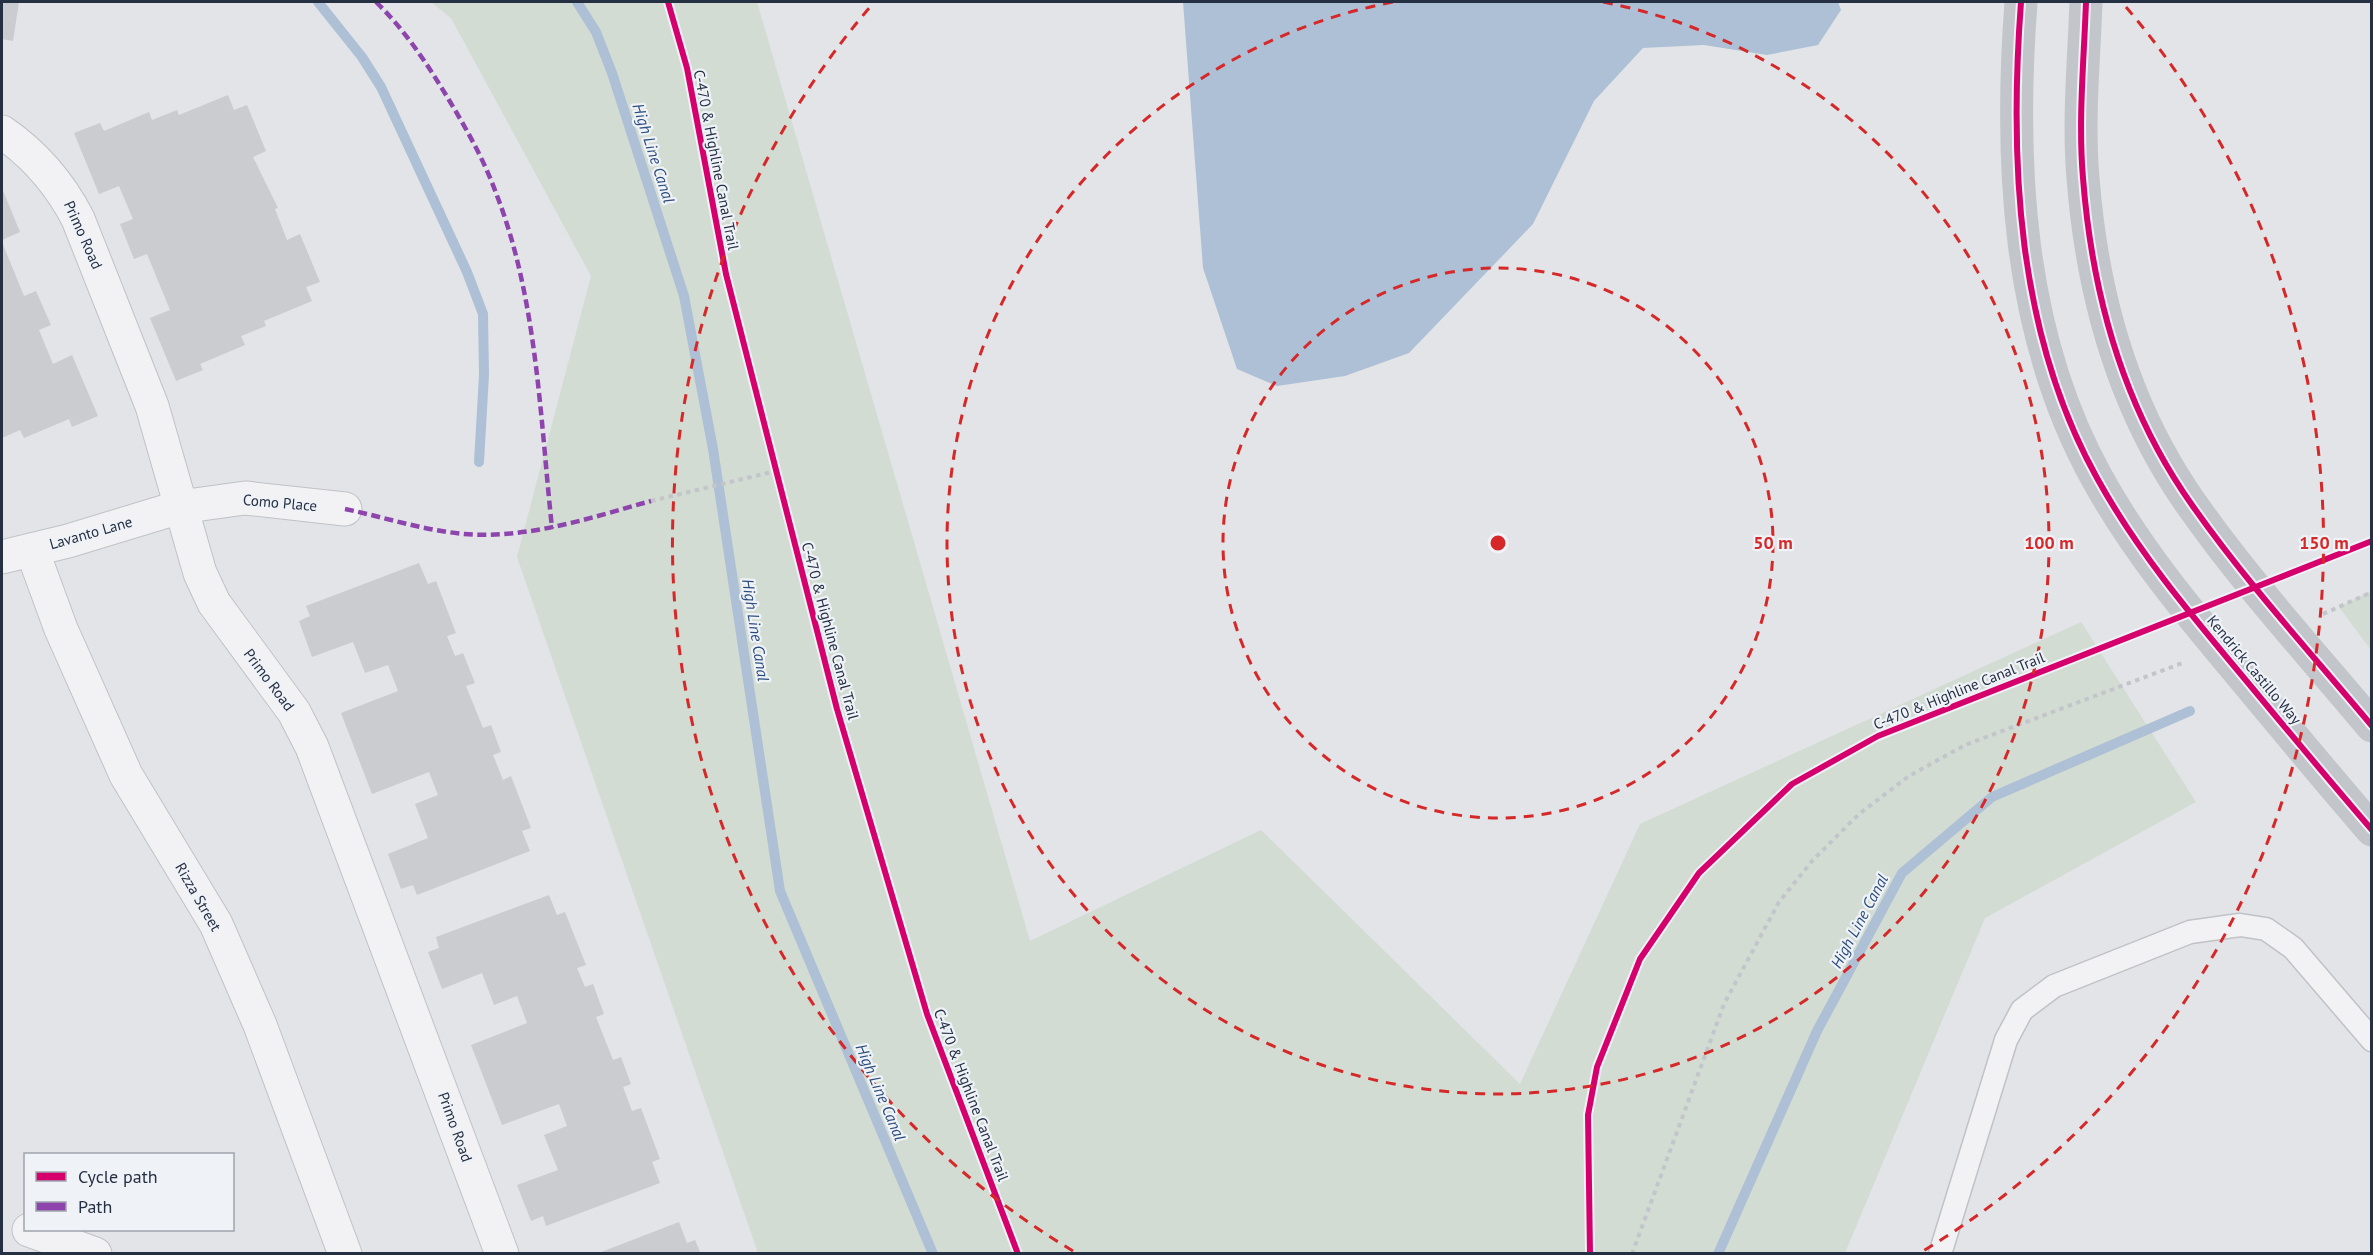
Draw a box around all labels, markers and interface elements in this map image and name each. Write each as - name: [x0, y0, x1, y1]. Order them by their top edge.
- street label: C-470 & Highline Canal Trail: [690, 68, 743, 252]
- water label: High Line Canal: [628, 101, 680, 206]
- street label: Primo Road: [60, 198, 107, 272]
- street label: Como Place: [242, 490, 318, 515]
- street label: Lavanto Lane: [47, 512, 135, 553]
- text: 50 m: [1753, 531, 1793, 554]
- text: 100 m: [2024, 531, 2074, 554]
- text: 150 m: [2299, 531, 2349, 554]
- centre of rings: [1488, 533, 1508, 553]
- street label: C-470 & Highline Canal Trail: [798, 540, 864, 722]
- water label: High Line Canal: [738, 577, 774, 683]
- street label: Kendrick Castillo Way: [2203, 611, 2306, 728]
- street label: Primo Road: [240, 645, 299, 715]
- street label: C-470 & Highline Canal Trail: [1870, 647, 2048, 734]
- street label: Rizza Street: [171, 859, 226, 934]
- water label: High Line Canal: [1826, 870, 1892, 971]
- street label: C-470 & Highline Canal Trail: [930, 1006, 1013, 1184]
- water label: High Line Canal: [852, 1040, 911, 1144]
- street label: Primo Road: [434, 1089, 477, 1164]
- legend: [24, 1153, 234, 1231]
- text: Cycle path: [78, 1165, 158, 1188]
- text: Path: [78, 1195, 112, 1218]

